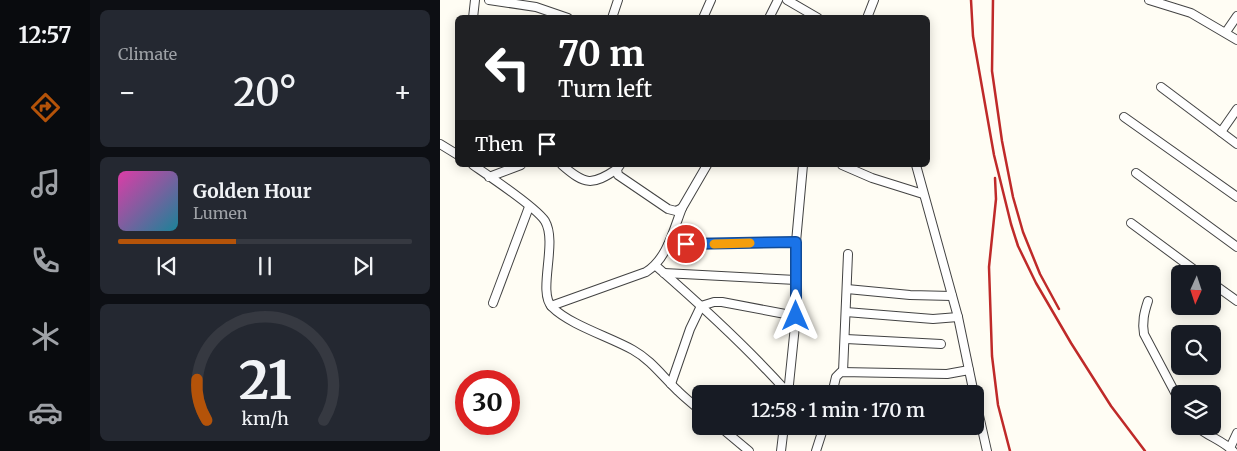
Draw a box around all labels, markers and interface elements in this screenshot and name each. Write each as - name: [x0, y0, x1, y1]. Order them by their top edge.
- text: 12:57: [18, 21, 72, 49]
- text: 70 m: [558, 32, 645, 76]
- icon: left: [475, 35, 540, 100]
- text: Climate: [118, 44, 177, 64]
- text: 20°: [233, 69, 297, 116]
- text: −: [118, 74, 137, 110]
- text: +: [393, 74, 412, 110]
- text: Turn left: [558, 75, 652, 103]
- icon: directions: [28, 90, 63, 125]
- icon: arrive: [533, 130, 561, 158]
- text: Then: [475, 132, 523, 156]
- icon: music: [28, 166, 63, 201]
- text: Golden Hour: [193, 179, 312, 203]
- text: Lumen: [193, 203, 247, 223]
- pin: [665, 223, 707, 265]
- icon: arrive: [672, 230, 700, 258]
- icon: phone: [28, 243, 63, 278]
- icon: previous: [153, 252, 181, 280]
- icon: pause: [251, 252, 279, 280]
- icon: next: [349, 252, 377, 280]
- north arrow: [1171, 265, 1221, 315]
- map controls: [1171, 265, 1221, 435]
- position arrow: [769, 289, 821, 341]
- icon: climate: [28, 319, 63, 354]
- button: search: [1171, 325, 1221, 375]
- text: 21: [238, 348, 292, 413]
- speed limit sign: 30: [455, 370, 520, 435]
- button: layers: [1171, 385, 1221, 435]
- icon: car: [28, 395, 63, 430]
- text: 12:58 · 1 min · 170 m: [751, 398, 925, 422]
- text: km/h: [241, 407, 289, 430]

